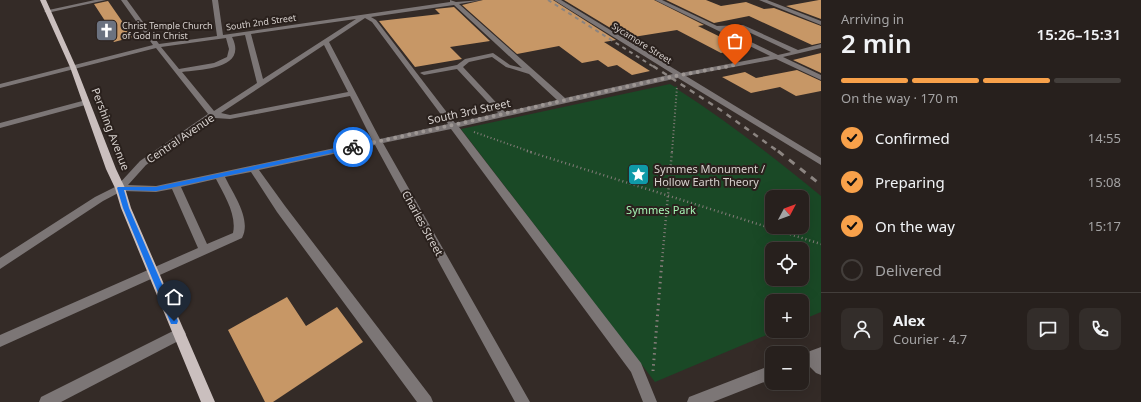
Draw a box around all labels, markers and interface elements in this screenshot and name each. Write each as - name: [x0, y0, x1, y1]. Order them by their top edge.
- text: Arriving in: [841, 10, 904, 28]
- street label: South 2nd Street: [225, 11, 298, 33]
- church icon: Christ Temple Church of God in Christ: [93, 17, 119, 43]
- place label: Christ Temple Church of God in Christ: [122, 19, 213, 42]
- street label: Sycamore Street: [609, 19, 675, 67]
- pin: [718, 24, 752, 65]
- text: 15:26–15:31: [1037, 24, 1121, 44]
- text: 2 min: [841, 25, 912, 61]
- icon: bag: [724, 30, 746, 52]
- street label: Pershing Avenue: [88, 86, 134, 172]
- text: On the way · 170 m: [841, 89, 958, 107]
- street label: South 3rd Street: [426, 95, 512, 127]
- street label: Central Avenue: [143, 110, 217, 166]
- courier: [333, 127, 373, 167]
- icon: check: [841, 127, 863, 149]
- text: Confirmed: [875, 128, 950, 148]
- text: 14:55: [1088, 129, 1121, 147]
- icon: bike: [342, 136, 364, 158]
- place icon: Symmes Monument / Hollow Earth Theory: [625, 161, 651, 187]
- place label: Symmes Monument / Hollow Earth Theory: [654, 161, 765, 189]
- icon: check: [841, 171, 863, 193]
- text: Preparing: [875, 172, 945, 192]
- text: 15:08: [1088, 173, 1121, 191]
- street label: Charles Street: [399, 188, 447, 258]
- north arrow: [765, 190, 809, 234]
- map controls: [765, 190, 809, 390]
- park label: Symmes Park: [626, 202, 696, 217]
- icon: check: [841, 215, 863, 237]
- text: On the way: [875, 216, 955, 236]
- text: 15:17: [1088, 217, 1121, 235]
- button: locate: [765, 242, 809, 286]
- text: Delivered: [875, 260, 942, 280]
- pin: [157, 280, 191, 321]
- icon: home: [163, 286, 185, 308]
- button: +: [765, 294, 809, 338]
- button: person: [841, 308, 883, 350]
- button: chat: [1027, 308, 1069, 350]
- button: phone: [1079, 308, 1121, 350]
- text: Alex: [893, 310, 925, 330]
- text: Courier · 4.7: [893, 330, 967, 348]
- button: −: [765, 346, 809, 390]

